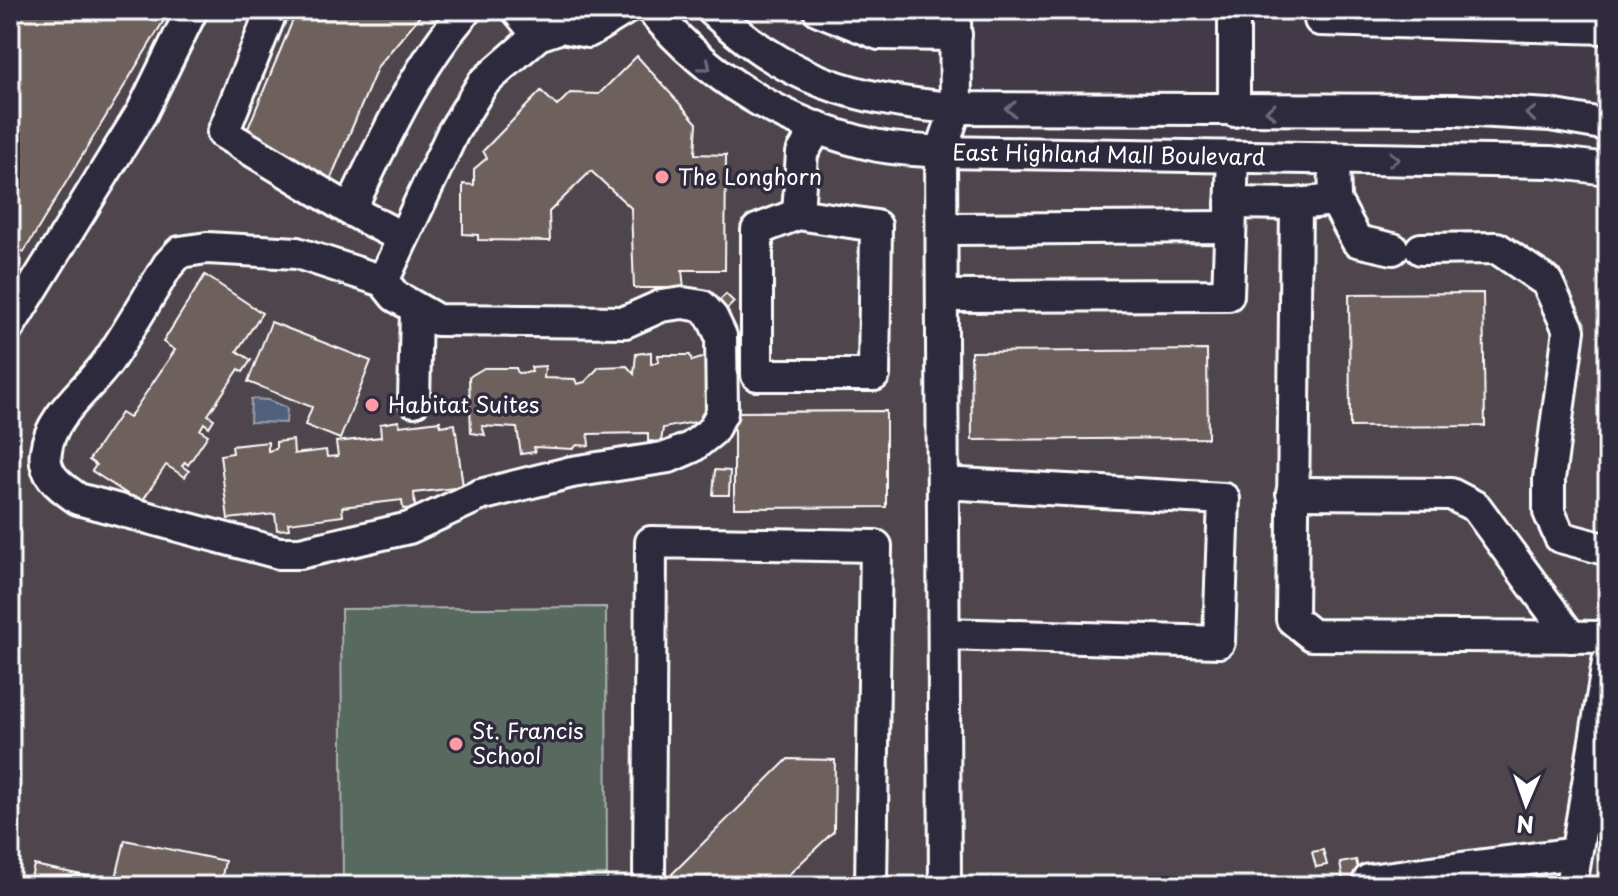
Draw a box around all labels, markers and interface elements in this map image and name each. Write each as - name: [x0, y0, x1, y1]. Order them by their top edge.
- one-way arrow: [696, 56, 711, 71]
- one-way arrow: [1004, 100, 1017, 118]
- one-way arrow: [1264, 102, 1277, 120]
- one-way arrow: [1524, 106, 1537, 123]
- street label: East Highland Mall Boulevard: [952, 134, 1266, 172]
- one-way arrow: [1388, 150, 1401, 168]
- place label: The Longhorn: [678, 159, 822, 192]
- marker: The Longhorn: [653, 168, 671, 186]
- place label: Habitat Suites: [388, 387, 539, 420]
- marker: Habitat Suites: [363, 396, 381, 414]
- place label: St. Francis School: [472, 713, 584, 771]
- marker: St. Francis School: [447, 735, 465, 753]
- north arrow: [1486, 764, 1566, 844]
- text: N: [1516, 809, 1535, 842]

